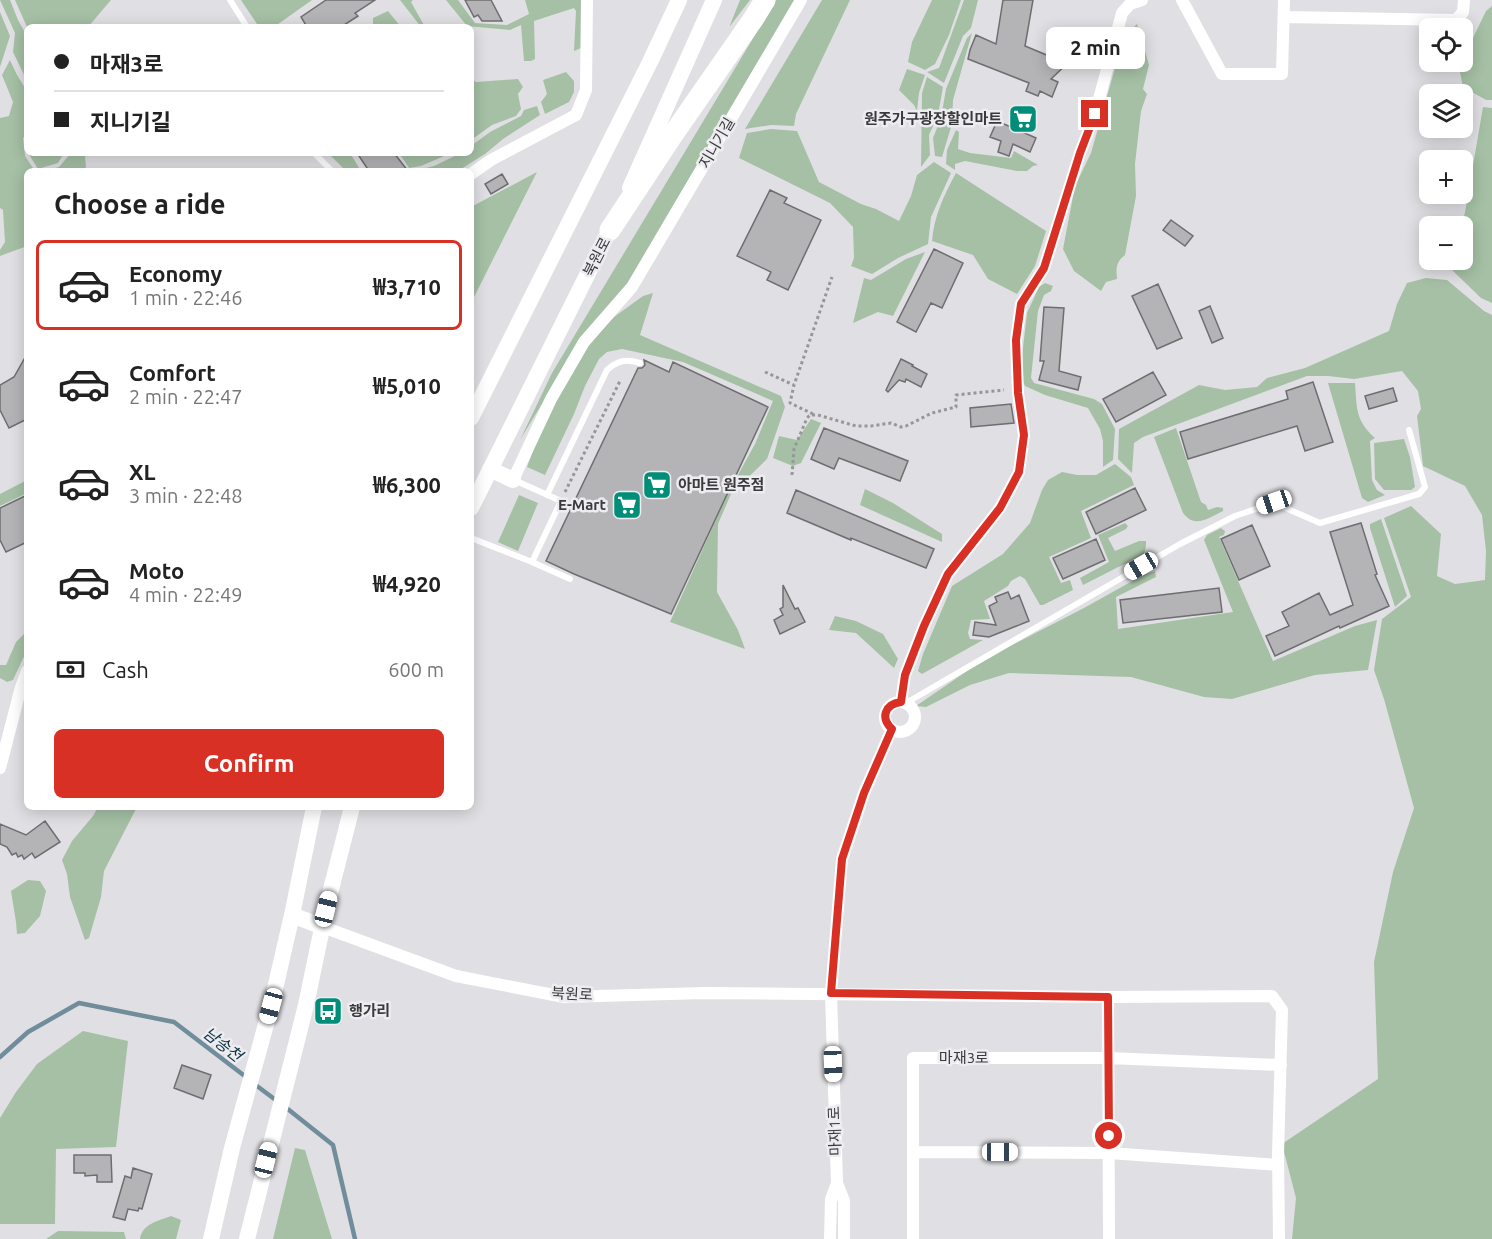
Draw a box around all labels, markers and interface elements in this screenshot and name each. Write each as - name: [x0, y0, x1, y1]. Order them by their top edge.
- map controls: [1419, 18, 1473, 270]
- button: locate: [1419, 18, 1473, 72]
- callout: 2 min: [1046, 27, 1144, 69]
- text: 2 min: [1070, 36, 1121, 59]
- text: 마재3로: [90, 51, 163, 76]
- button: layers: [1419, 84, 1473, 138]
- route end: [1081, 100, 1108, 127]
- supermarket icon: 원주가구광장할인마트: [1007, 103, 1039, 135]
- text: 지니기길: [90, 109, 171, 134]
- place label: 원주가구광장할인마트: [864, 110, 1002, 127]
- street label: 지니기길: [695, 115, 738, 171]
- button: +: [1419, 150, 1473, 204]
- text: Choose a ride: [54, 189, 226, 219]
- button: −: [1419, 216, 1473, 270]
- street label: 북원로: [580, 234, 614, 279]
- icon: car: [57, 258, 111, 312]
- text: Economy: [129, 261, 222, 286]
- text: ₩3,710: [373, 274, 441, 299]
- text: 1 min · 22:46: [129, 286, 243, 309]
- icon: car: [57, 357, 111, 411]
- text: Comfort: [129, 360, 216, 385]
- text: ₩5,010: [373, 373, 441, 398]
- text: 2 min · 22:47: [129, 385, 243, 408]
- icon: car: [57, 456, 111, 510]
- text: XL: [129, 459, 156, 484]
- supermarket icon: 아마트 원주점: [641, 469, 673, 501]
- text: ₩6,300: [373, 472, 441, 497]
- place label: 아마트 원주점: [678, 476, 764, 493]
- text: 3 min · 22:48: [129, 484, 243, 507]
- car: [1254, 488, 1294, 516]
- supermarket icon: E-Mart: [611, 489, 643, 521]
- place label: E-Mart: [558, 496, 607, 513]
- car: [1121, 549, 1161, 583]
- icon: car: [57, 555, 111, 609]
- text: Moto: [129, 558, 184, 583]
- text: ₩4,920: [373, 571, 441, 596]
- text: 4 min · 22:49: [129, 583, 243, 606]
- icon: cash: [54, 653, 87, 686]
- text: Cash: [102, 657, 149, 682]
- text: 600 m: [388, 658, 444, 681]
- button: Confirm: [54, 729, 444, 798]
- car: [313, 889, 339, 929]
- street label: 북원로: [551, 984, 593, 1003]
- car: [258, 986, 284, 1026]
- bus stop icon: 행가리: [312, 995, 344, 1027]
- place label: 행가리: [349, 1002, 390, 1019]
- water label: 남송천: [200, 1023, 248, 1066]
- car: [823, 1046, 843, 1082]
- street label: 마재3로: [939, 1049, 989, 1066]
- street label: 마재1로: [825, 1106, 844, 1156]
- route start: [1095, 1122, 1122, 1149]
- car: [253, 1140, 279, 1180]
- car: [982, 1143, 1018, 1161]

